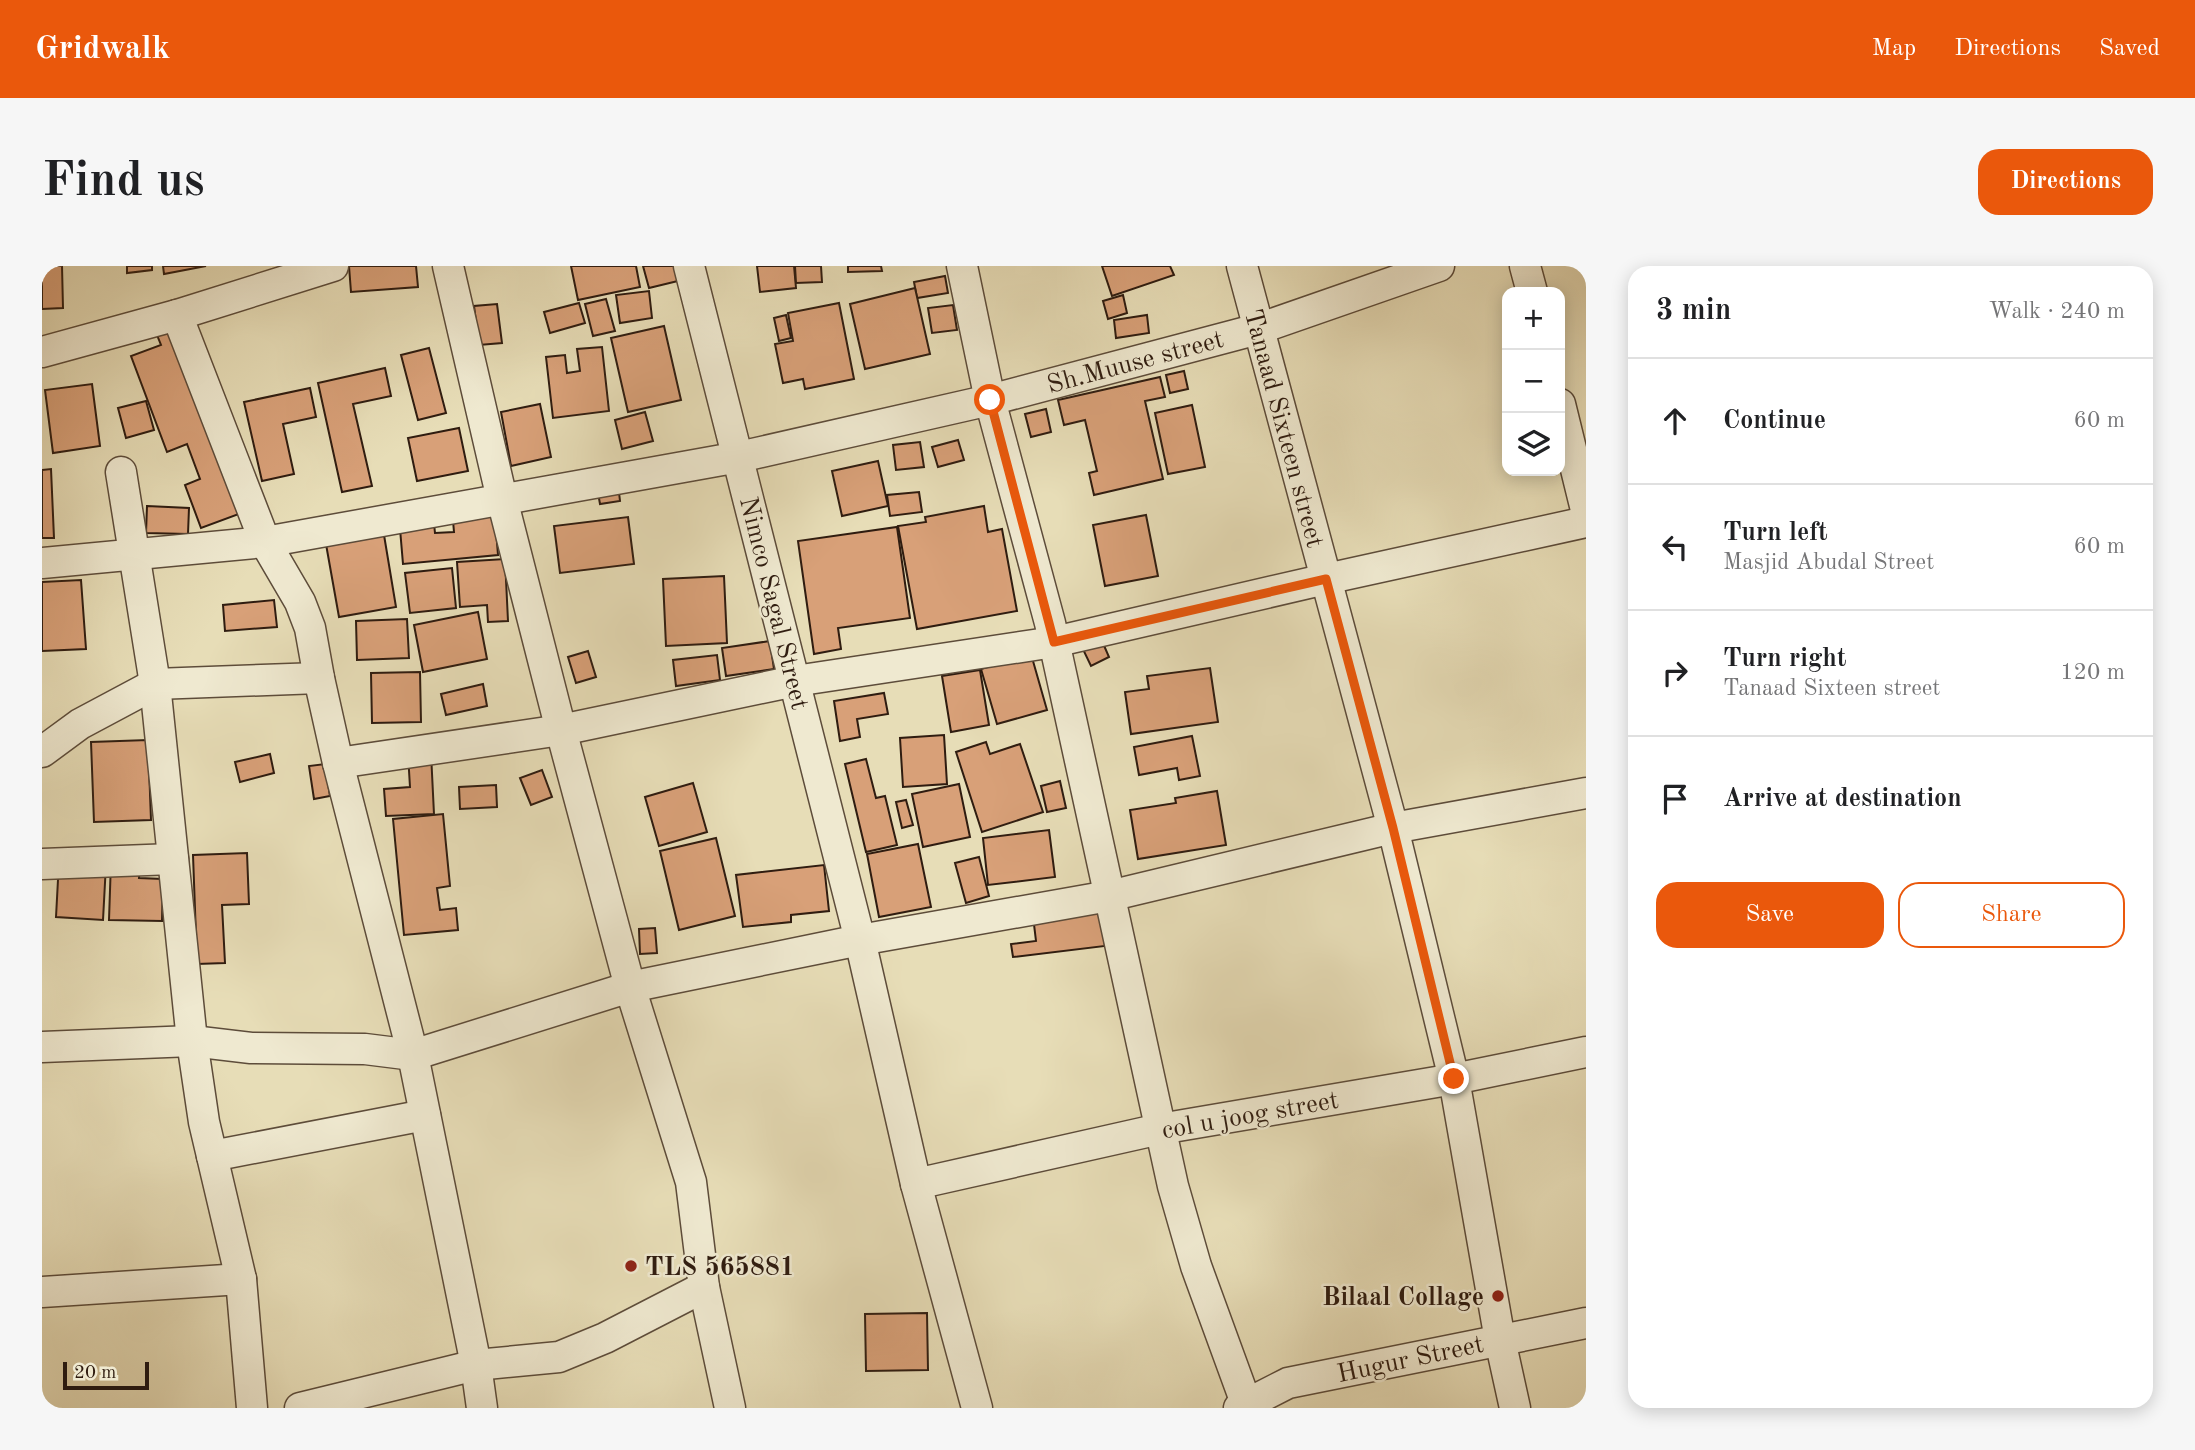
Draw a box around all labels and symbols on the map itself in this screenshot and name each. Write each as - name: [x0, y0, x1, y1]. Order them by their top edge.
- street label: Tanaad Sixteen street: [1239, 306, 1327, 551]
- street label: Sh.Muuse street: [1044, 327, 1227, 399]
- route start: [974, 384, 1005, 415]
- street label: Nimco Sagal Street: [734, 494, 812, 713]
- route end: [1438, 1063, 1469, 1094]
- street label: col u joog street: [1160, 1088, 1341, 1144]
- place label: TLS 565881: [645, 1255, 795, 1281]
- marker: TLS 565881: [623, 1258, 639, 1274]
- place label: Bilaal Collage: [1322, 1285, 1484, 1311]
- marker: Bilaal Collage: [1490, 1288, 1506, 1304]
- street label: Hugur Street: [1335, 1332, 1486, 1388]
- scale bar: [63, 1359, 149, 1391]

